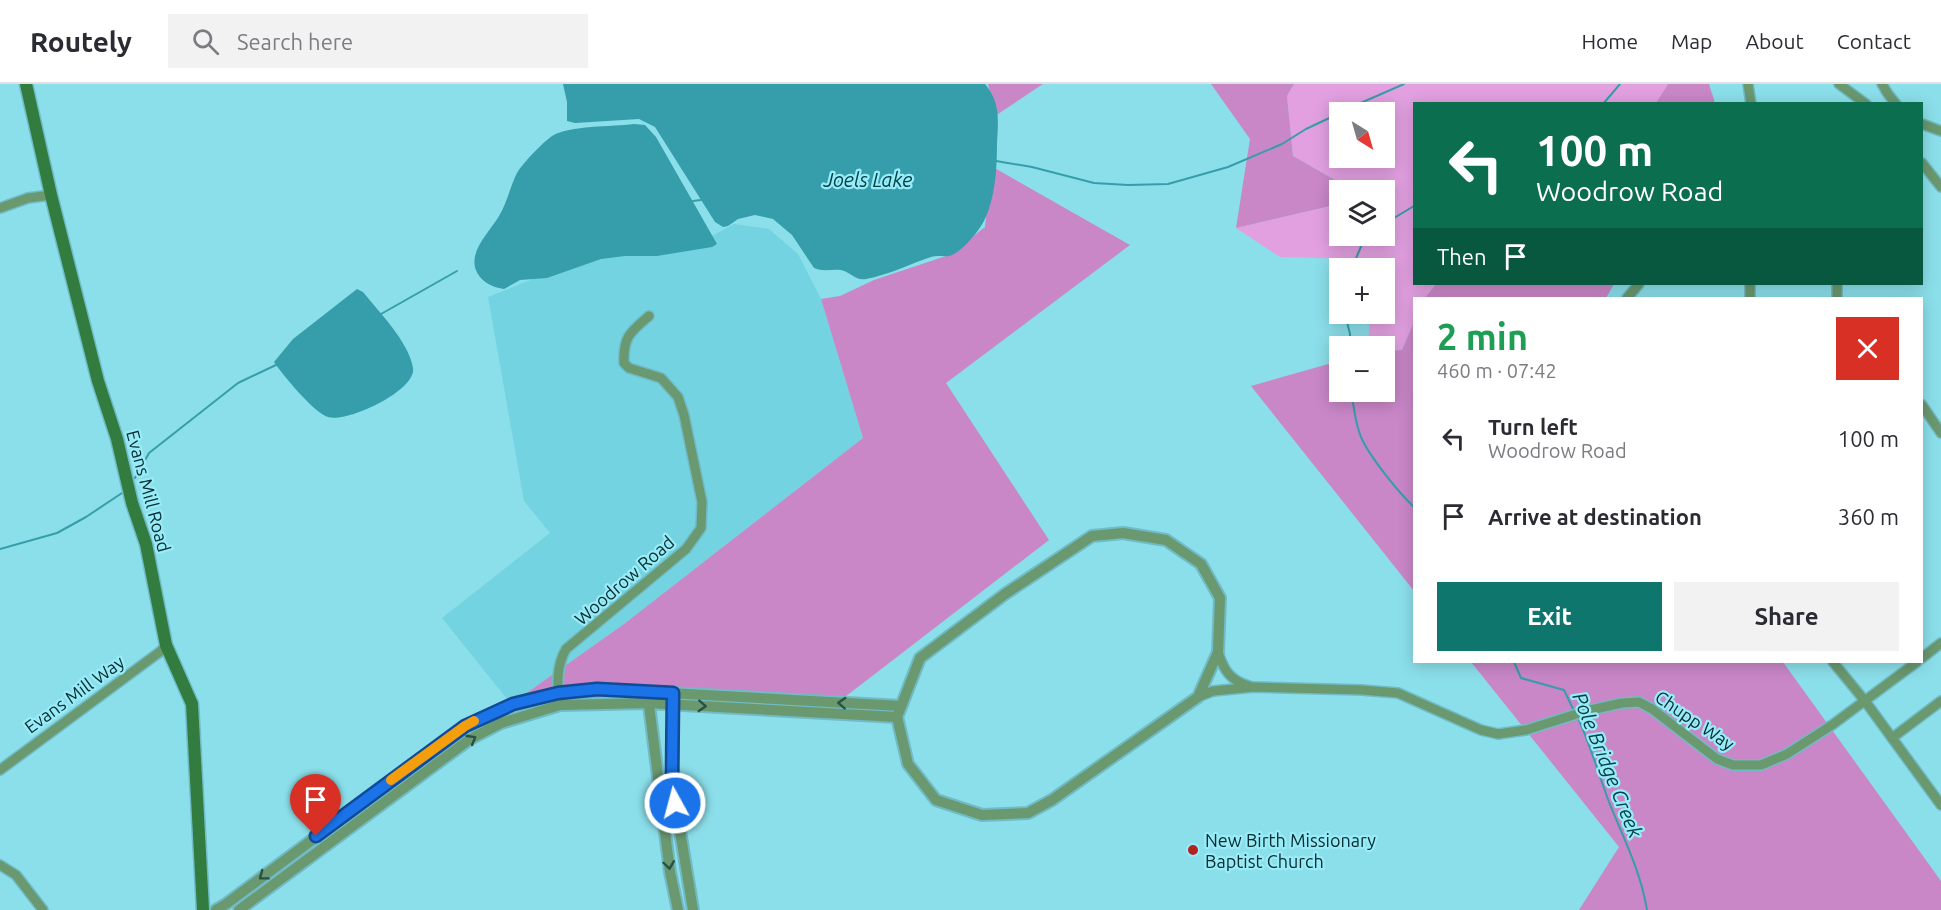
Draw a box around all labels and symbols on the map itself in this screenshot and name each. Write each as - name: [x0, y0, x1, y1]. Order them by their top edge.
- north arrow: [1329, 102, 1395, 168]
- water label: Joels Lake: [823, 168, 912, 191]
- street label: Evans Mill Road: [123, 428, 175, 554]
- street label: Woodrow Road: [570, 531, 678, 629]
- street label: Evans Mill Way: [20, 651, 128, 737]
- street label: Chupp Way: [1652, 686, 1739, 754]
- water label: Pole Bridge Creek: [1568, 689, 1648, 842]
- one-way arrow: [838, 696, 847, 709]
- one-way arrow: [698, 699, 707, 712]
- one-way arrow: [466, 735, 476, 746]
- position arrow: [643, 771, 707, 835]
- pin: [290, 774, 341, 836]
- place label: New Birth Missionary Baptist Church: [1205, 830, 1376, 871]
- marker: New Birth Missionary Baptist Church: [1186, 843, 1200, 857]
- one-way arrow: [662, 860, 674, 869]
- one-way arrow: [259, 869, 270, 880]

